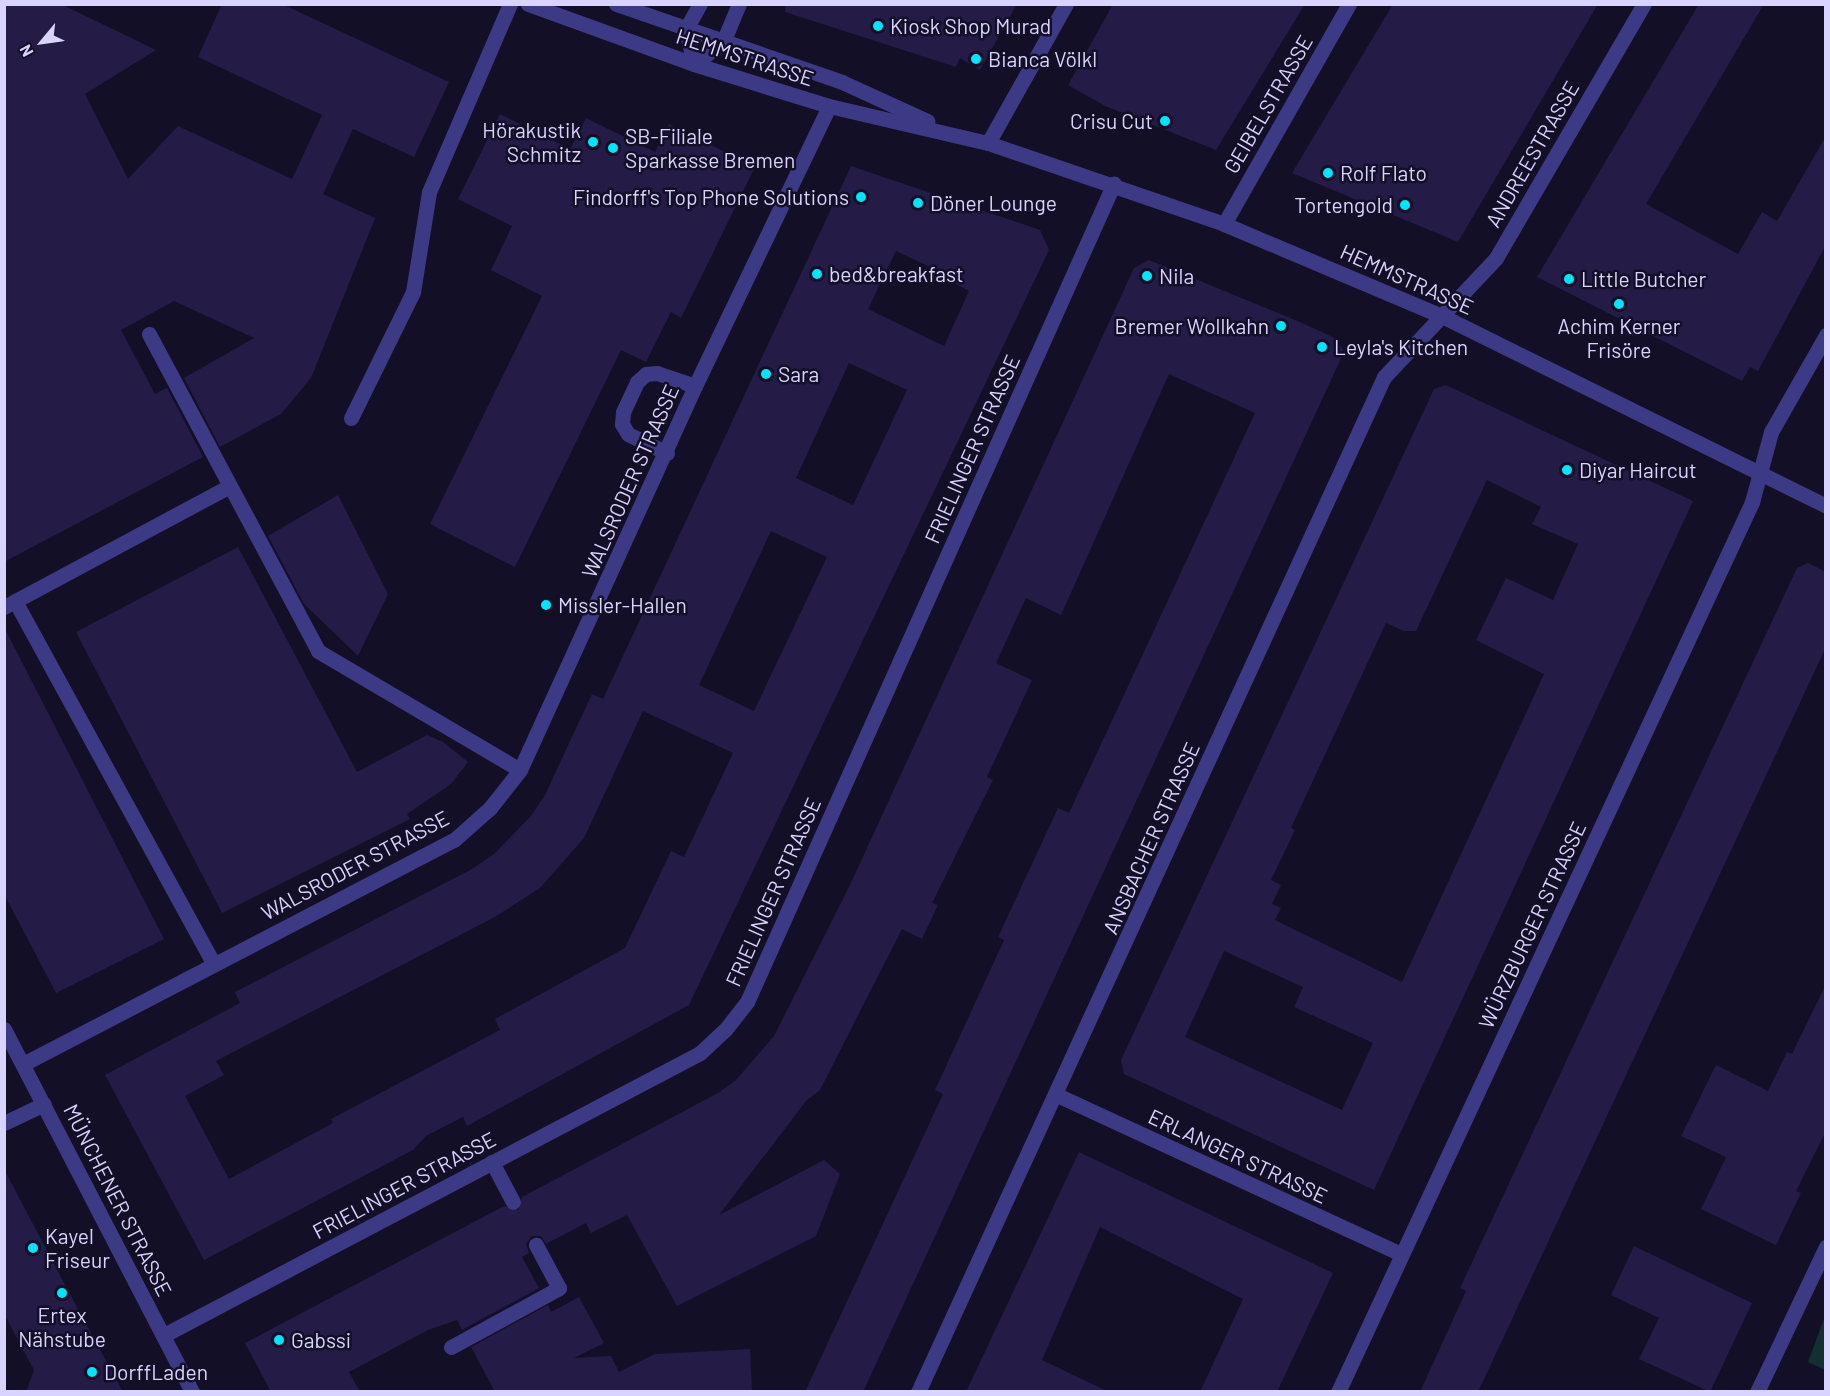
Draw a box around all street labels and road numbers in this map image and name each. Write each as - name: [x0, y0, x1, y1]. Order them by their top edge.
- street label: HEMMSTRASSE: [673, 23, 817, 91]
- street label: GEIBELSTRASSE: [1218, 30, 1318, 178]
- street label: ANDREESTRASSE: [1480, 76, 1584, 232]
- street label: HEMMSTRASSE: [1337, 238, 1477, 320]
- street label: FRIELINGER STRASSE: [919, 351, 1025, 547]
- street label: WALSRODER STRASSE: [576, 381, 684, 581]
- street label: ANSBACHER STRASSE: [1097, 738, 1205, 938]
- street label: FRIELINGER STRASSE: [720, 794, 826, 990]
- street label: WALSRODER STRASSE: [257, 805, 453, 925]
- street label: WÜRZBURGER STRASSE: [1473, 818, 1591, 1032]
- street label: MÜNCHENER STRASSE: [59, 1100, 177, 1300]
- street label: ERLANGER STRASSE: [1145, 1103, 1331, 1209]
- street label: FRIELINGER STRASSE: [308, 1126, 500, 1244]

